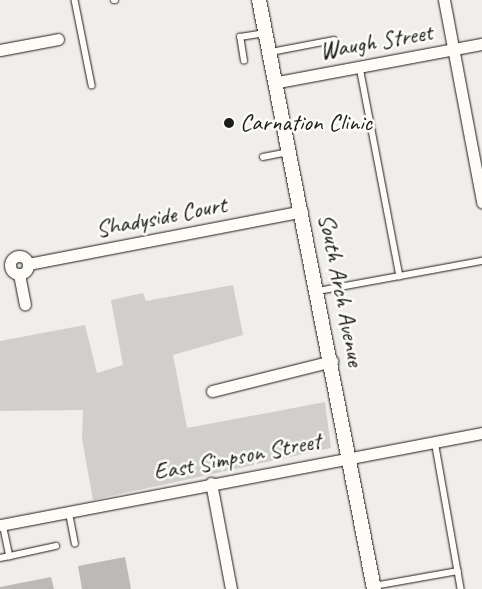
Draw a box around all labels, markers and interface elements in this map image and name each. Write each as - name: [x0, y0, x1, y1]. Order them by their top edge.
- street label: Waugh Street: [317, 18, 435, 66]
- place label: Carnation Clinic: [240, 109, 373, 137]
- marker: Carnation Clinic: [222, 116, 236, 130]
- street label: Shadyside Court: [93, 190, 229, 244]
- street label: South Arch Avenue: [312, 212, 370, 368]
- street label: East Simpson Street: [151, 427, 323, 487]

